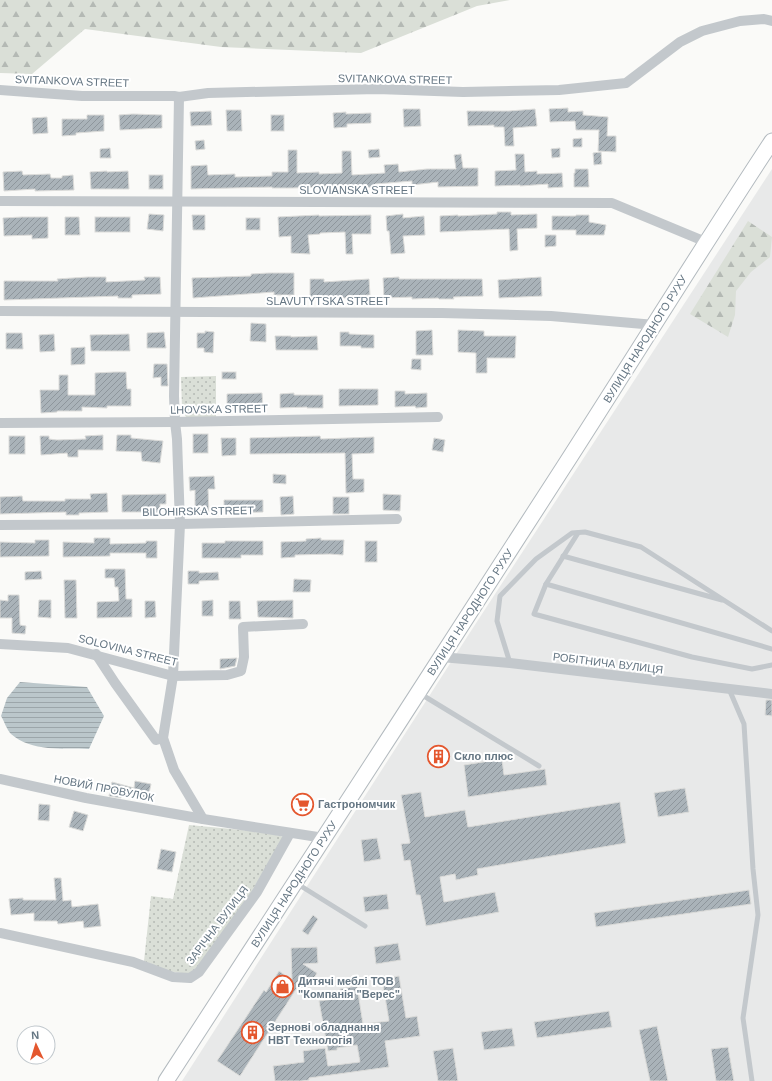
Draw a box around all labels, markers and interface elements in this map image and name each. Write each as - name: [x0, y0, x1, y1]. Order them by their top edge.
- street label: SVITANKOVA STREET: [338, 72, 453, 86]
- street label: SVITANKOVA STREET: [15, 73, 130, 89]
- street label: SLOVIANSKA STREET: [299, 184, 415, 196]
- street label: ВУЛИЦЯ НАРОДНОГО РУХУ: [601, 272, 690, 405]
- street label: SLAVUTYTSKA STREET: [266, 295, 390, 307]
- street label: LHOVSKA STREET: [170, 402, 268, 416]
- street label: BILOHIRSKA STREET: [142, 504, 254, 518]
- street label: ВУЛИЦЯ НАРОДНОГО РУХУ: [425, 546, 516, 677]
- street label: SOLOVINA STREET: [77, 632, 179, 668]
- street label: РОБІТНИЧА ВУЛИЦЯ: [552, 650, 664, 676]
- building icon: Скло плюс: [426, 743, 452, 769]
- place label: Скло плюс: [454, 750, 513, 762]
- street label: НОВИЙ ПРОВУЛОК: [53, 772, 156, 804]
- supermarket icon: Гастрономчик: [290, 791, 316, 817]
- place label: Гастрономчик: [318, 798, 396, 810]
- street label: ВУЛИЦЯ НАРОДНОГО РУХУ: [249, 818, 340, 949]
- street label: ЗАРІЧНА ВУЛИЦЯ: [184, 883, 250, 966]
- shop icon: Дитячі меблі ТОВ "Компанія "Верес": [270, 974, 296, 1000]
- place label: Дитячі меблі ТОВ "Компанія "Верес": [298, 975, 400, 1000]
- building icon: Зернові обладнання НВТ Технологія: [239, 1020, 265, 1046]
- place label: Зернові обладнання НВТ Технологія: [268, 1021, 380, 1046]
- north arrow: [16, 1025, 56, 1065]
- text: N: [31, 1029, 40, 1041]

